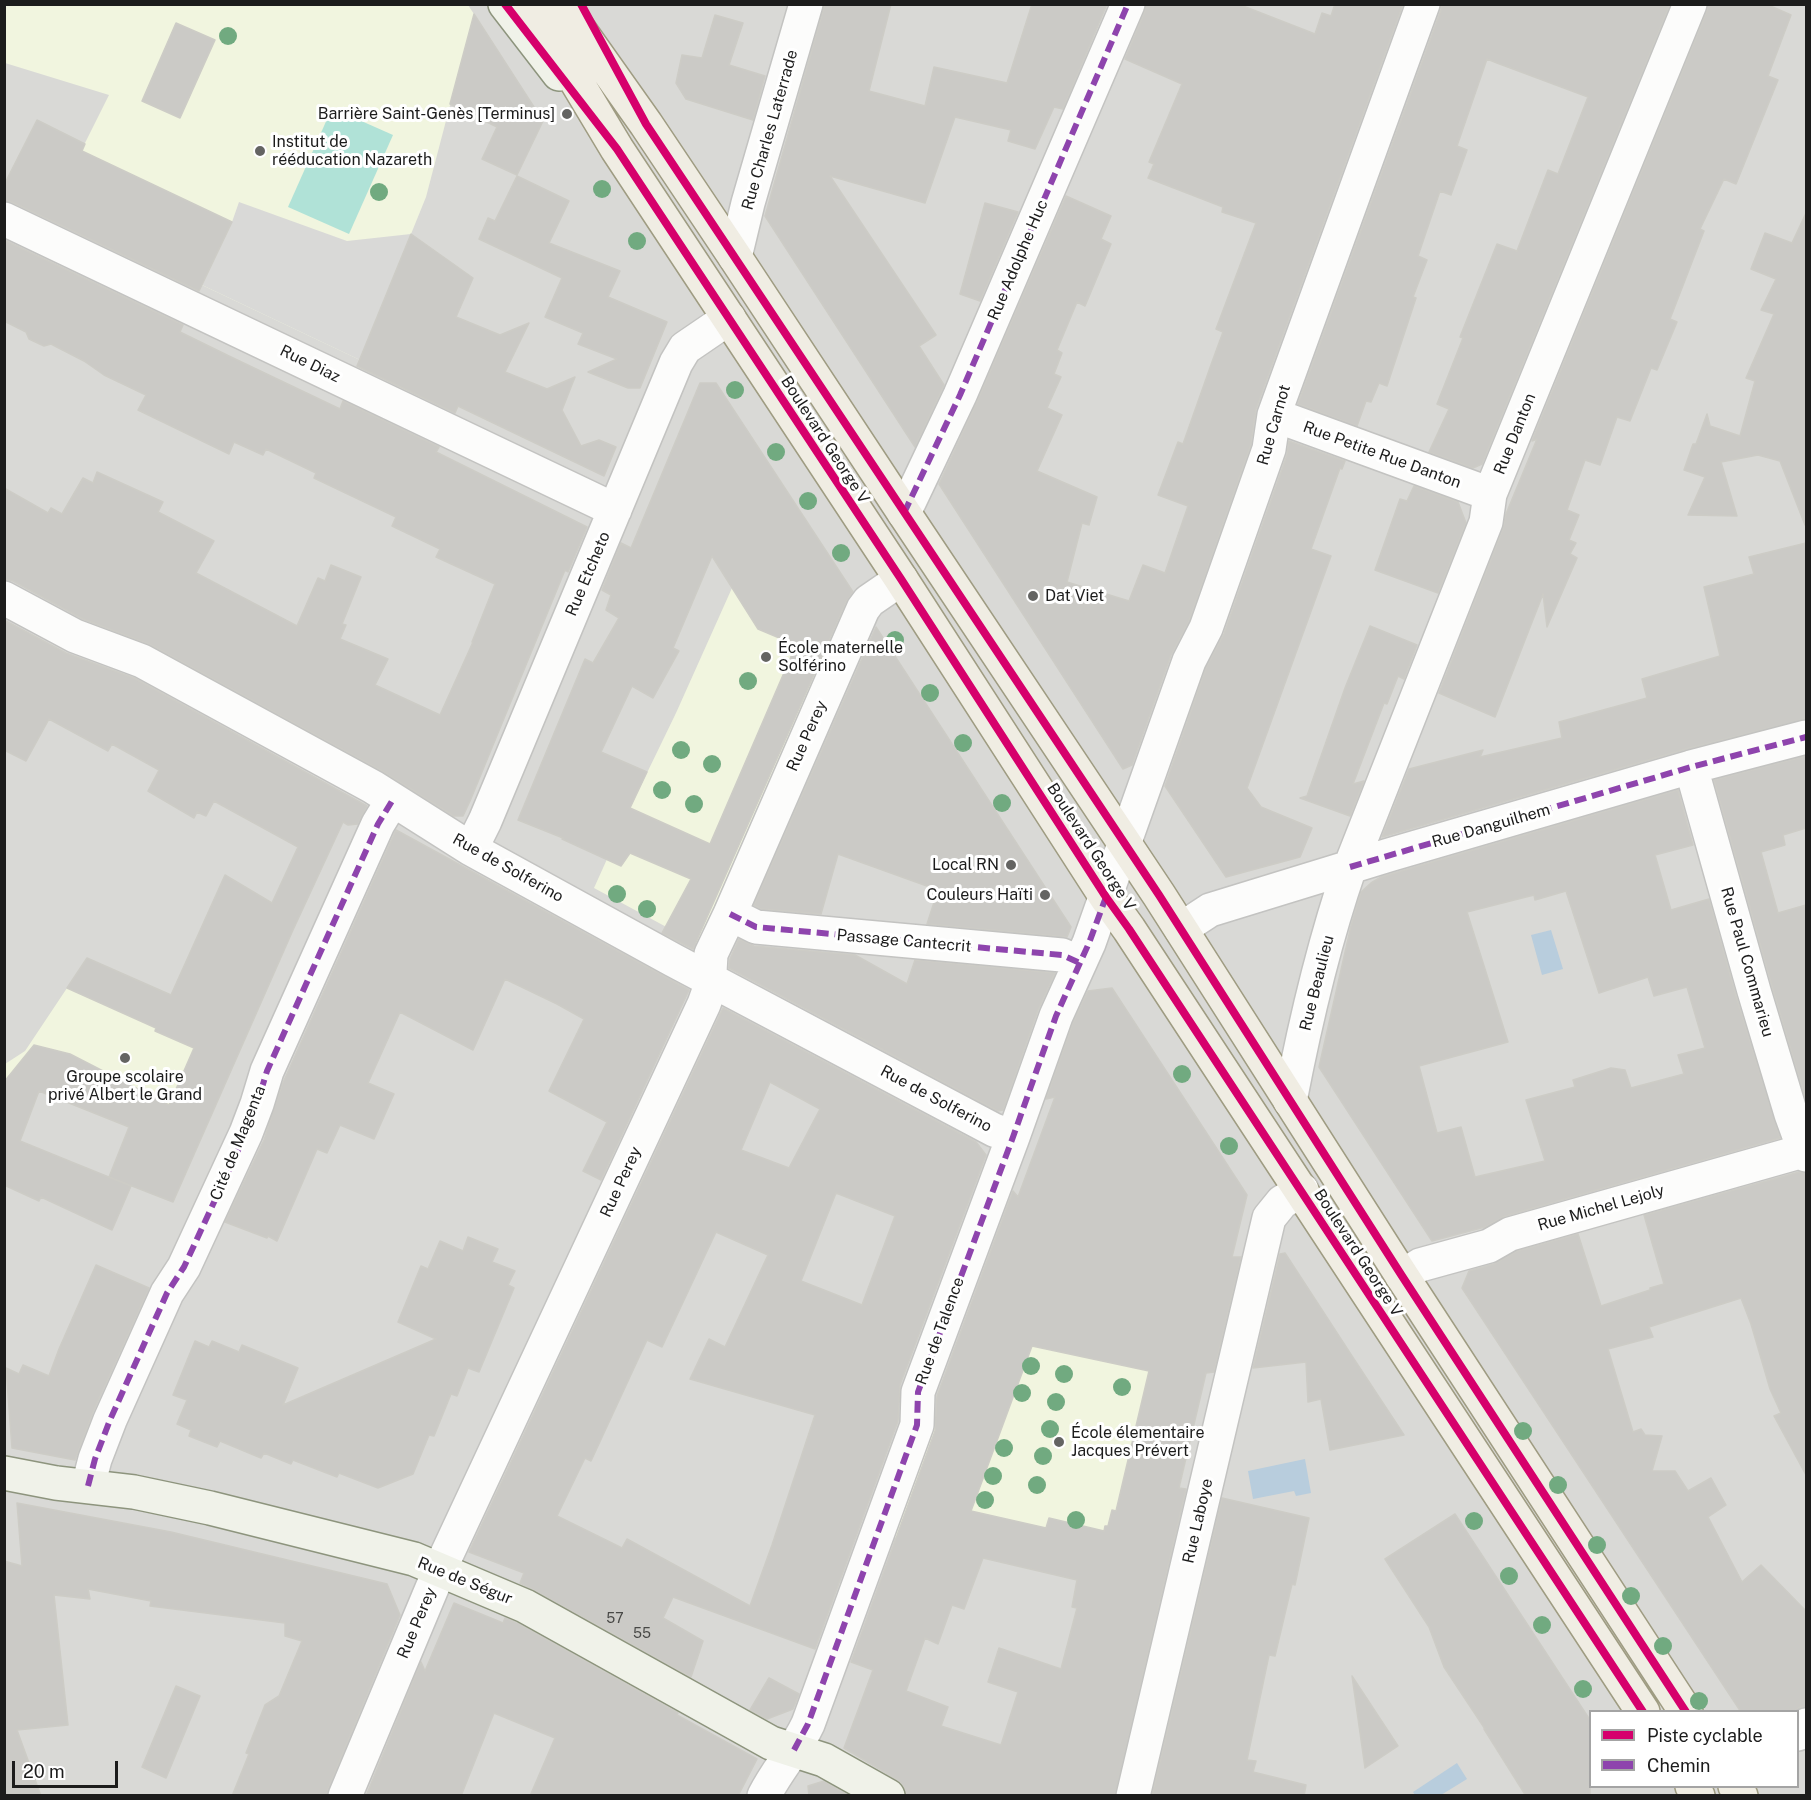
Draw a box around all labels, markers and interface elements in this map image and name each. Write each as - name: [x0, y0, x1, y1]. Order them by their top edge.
- street label: Rue Charles Laterrade: [738, 48, 802, 212]
- place label: Barrière Saint-Genès [Terminus]: [318, 104, 555, 124]
- marker: Barrière Saint-Genès [Terminus]: [560, 107, 574, 121]
- place label: Institut de rééducation Nazareth: [272, 132, 432, 170]
- marker: Institut de rééducation Nazareth: [253, 144, 267, 158]
- street label: Rue Adolphe Huc: [984, 197, 1052, 323]
- street label: Rue Diaz: [277, 341, 343, 387]
- street label: Boulevard George V: [777, 373, 873, 507]
- street label: Rue Carnot: [1253, 382, 1295, 468]
- street label: Rue Danton: [1490, 391, 1540, 477]
- street label: Rue Petite Rue Danton: [1300, 417, 1464, 493]
- street label: Rue Etcheto: [562, 529, 614, 619]
- place label: Dat Viet: [1045, 586, 1104, 606]
- marker: Dat Viet: [1026, 589, 1040, 603]
- place label: École maternelle Solférino: [778, 638, 903, 676]
- marker: École maternelle Solférino: [759, 650, 773, 664]
- street label: Rue Perey: [783, 698, 831, 774]
- street label: Boulevard George V: [1043, 780, 1139, 914]
- street label: Rue Danguilhem: [1430, 800, 1552, 852]
- street label: Rue de Solferino: [449, 830, 567, 906]
- place label: Local RN: [932, 855, 999, 875]
- marker: Local RN: [1004, 858, 1018, 872]
- place label: Couleurs Haïti: [926, 885, 1033, 905]
- street label: Rue Paul Commarieu: [1716, 885, 1778, 1039]
- marker: Couleurs Haïti: [1038, 888, 1052, 902]
- street label: Passage Cantecrit: [836, 926, 972, 956]
- street label: Rue Beaulieu: [1296, 933, 1338, 1033]
- marker: Groupe scolaire privé Albert le Grand: [118, 1051, 132, 1065]
- street label: Rue de Solferino: [877, 1062, 995, 1136]
- place label: Groupe scolaire privé Albert le Grand: [48, 1067, 202, 1105]
- street label: Cité de Magenta: [206, 1083, 270, 1203]
- street label: Rue Perey: [596, 1144, 646, 1220]
- street label: Rue Michel Lejoly: [1535, 1181, 1667, 1235]
- street label: Boulevard George V: [1310, 1186, 1406, 1320]
- street label: Rue de Talence: [912, 1274, 968, 1388]
- place label: École élementaire Jacques Prévert: [1071, 1423, 1205, 1461]
- marker: École élementaire Jacques Prévert: [1052, 1435, 1066, 1449]
- street label: Rue Laboye: [1179, 1477, 1217, 1565]
- street label: Rue de Ségur: [415, 1553, 515, 1609]
- street label: Rue Perey: [393, 1584, 441, 1662]
- house number: 57: [606, 1611, 624, 1627]
- house number: 55: [633, 1626, 651, 1642]
- legend: [1589, 1710, 1799, 1788]
- text: Piste cyclable: [1647, 1725, 1763, 1746]
- scale bar: [15, 1749, 122, 1787]
- text: Chemin: [1647, 1755, 1711, 1776]
- text: 20 m: [23, 1761, 65, 1782]

